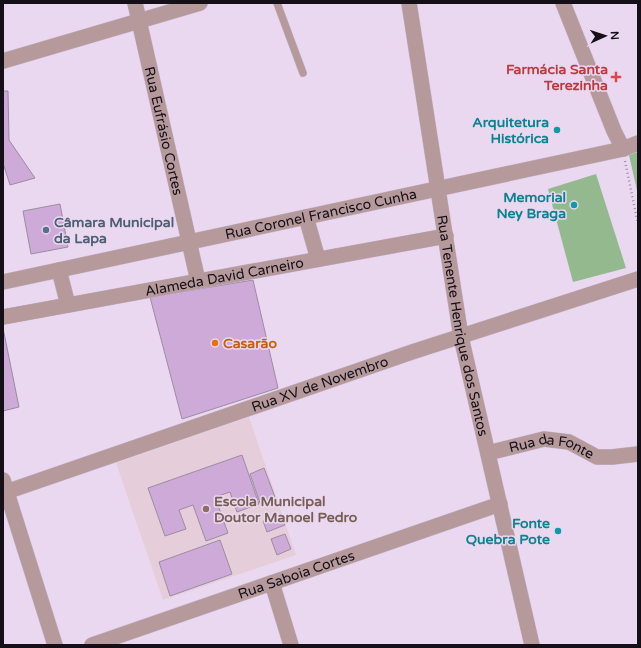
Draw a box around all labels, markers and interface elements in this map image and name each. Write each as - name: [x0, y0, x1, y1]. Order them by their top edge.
- north arrow: [585, 16, 625, 56]
- text: N: [608, 31, 621, 40]
- place label: Farmácia Santa Terezinha: [506, 61, 608, 94]
- street label: Rua Eufrásio Cortes: [141, 65, 186, 197]
- marker: Farmácia Santa Terezinha: [611, 72, 621, 82]
- place label: Arquitetura Histórica: [472, 114, 549, 147]
- marker: Arquitetura Histórica: [552, 125, 562, 135]
- street label: Rua Coronel Francisco Cunha: [223, 186, 418, 243]
- place label: Memorial Ney Braga: [496, 189, 566, 222]
- marker: Memorial Ney Braga: [569, 200, 579, 210]
- place label: Câmara Municipal da Lapa: [54, 214, 174, 247]
- street label: Rua Tenente Henrique dos Santos: [433, 214, 492, 438]
- marker: Câmara Municipal da Lapa: [41, 225, 51, 235]
- street label: Alameda David Carneiro: [144, 254, 305, 300]
- place label: Casarão: [223, 335, 277, 352]
- marker: Casarão: [210, 338, 220, 348]
- street label: Rua XV de Novembro: [249, 353, 391, 416]
- street label: Rua da Fonte: [507, 431, 597, 463]
- place label: Escola Municipal Doutor Manoel Pedro: [214, 493, 358, 526]
- marker: Escola Municipal Doutor Manoel Pedro: [201, 504, 211, 514]
- place label: Fonte Quebra Pote: [466, 515, 550, 548]
- marker: Fonte Quebra Pote: [553, 526, 563, 536]
- street label: Rua Saboia Cortes: [236, 547, 357, 603]

